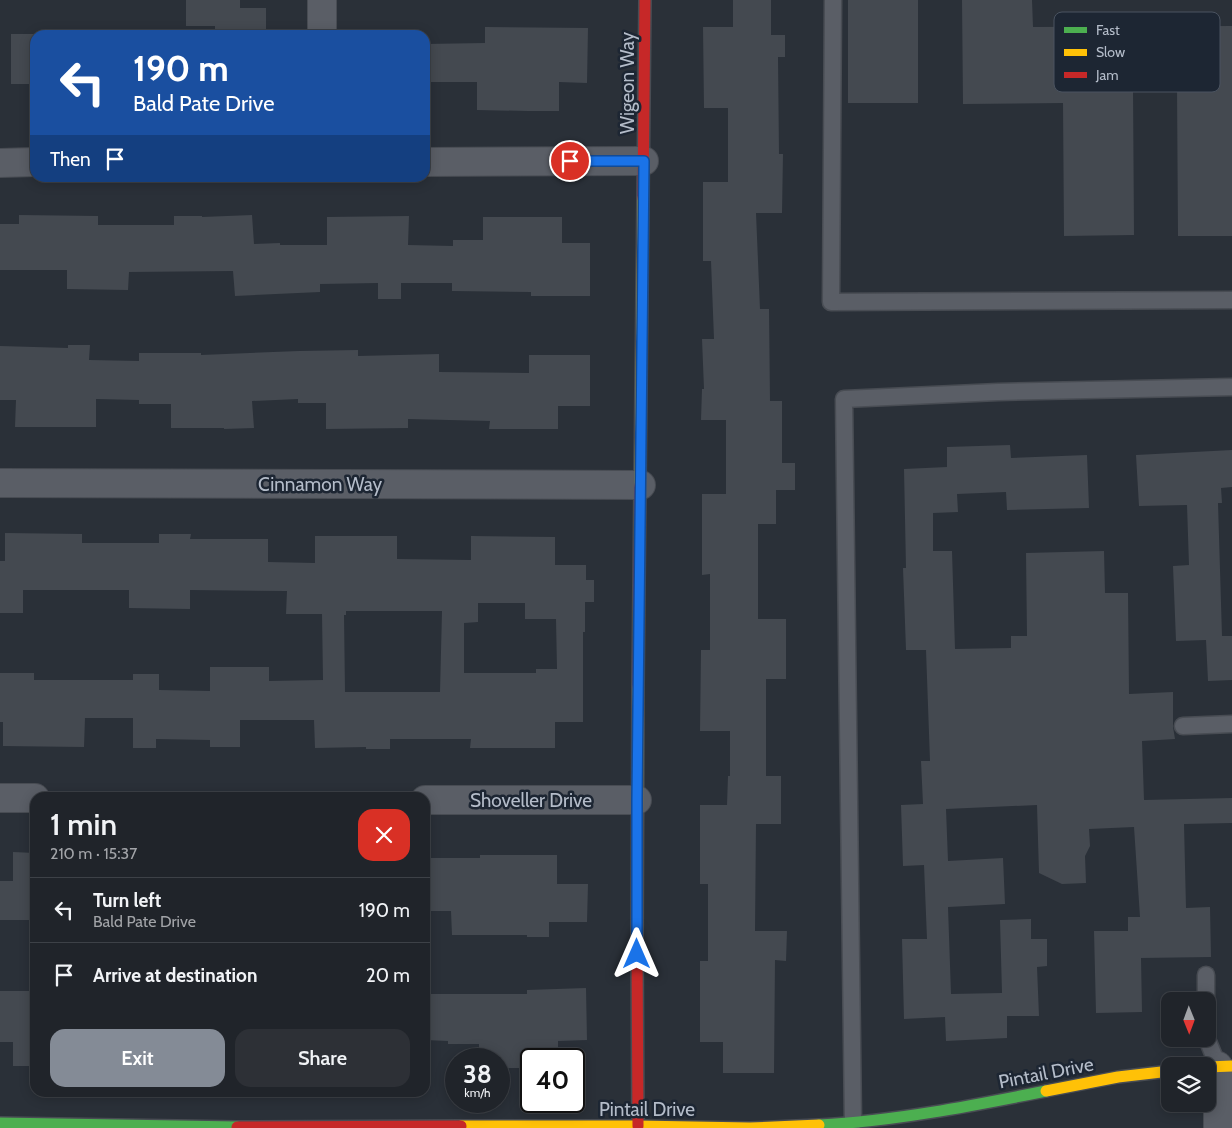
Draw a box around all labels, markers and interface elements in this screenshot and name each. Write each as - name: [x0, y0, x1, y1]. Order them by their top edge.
- legend: [1054, 12, 1220, 92]
- text: Fast: [1096, 21, 1120, 39]
- street label: Wigeon Way: [616, 32, 639, 134]
- text: Slow: [1096, 43, 1125, 61]
- text: 190 m: [133, 47, 229, 90]
- icon: left: [50, 50, 115, 115]
- text: Jam: [1095, 66, 1118, 84]
- text: Bald Pate Drive: [133, 90, 274, 117]
- pin: [549, 140, 591, 182]
- icon: arrive: [101, 145, 129, 173]
- icon: arrive: [556, 147, 584, 175]
- text: Then: [50, 148, 91, 171]
- street label: Cinnamon Way: [258, 473, 383, 496]
- street label: Shoveller Drive: [470, 789, 592, 812]
- text: 1 min: [50, 806, 117, 843]
- button: close: [358, 809, 410, 861]
- text: 210 m · 15:37: [50, 844, 137, 863]
- text: Turn left: [93, 889, 161, 912]
- icon: left: [50, 896, 78, 924]
- text: 190 m: [359, 899, 410, 922]
- text: Bald Pate Drive: [93, 912, 196, 931]
- position arrow: [610, 927, 662, 979]
- icon: arrive: [50, 961, 78, 989]
- text: Arrive at destination: [93, 964, 257, 987]
- text: 20 m: [366, 964, 410, 987]
- north arrow: [1161, 992, 1216, 1048]
- map controls: [1161, 992, 1216, 1112]
- button: Exit: [50, 1029, 225, 1087]
- button: Share: [235, 1029, 410, 1087]
- speed limit sign: 40: [520, 1048, 585, 1113]
- street label: Pintail Drive: [997, 1052, 1096, 1093]
- button: layers: [1161, 1057, 1216, 1112]
- text: 38: [463, 1059, 492, 1089]
- text: km/h: [464, 1085, 491, 1100]
- street label: Pintail Drive: [599, 1098, 695, 1121]

